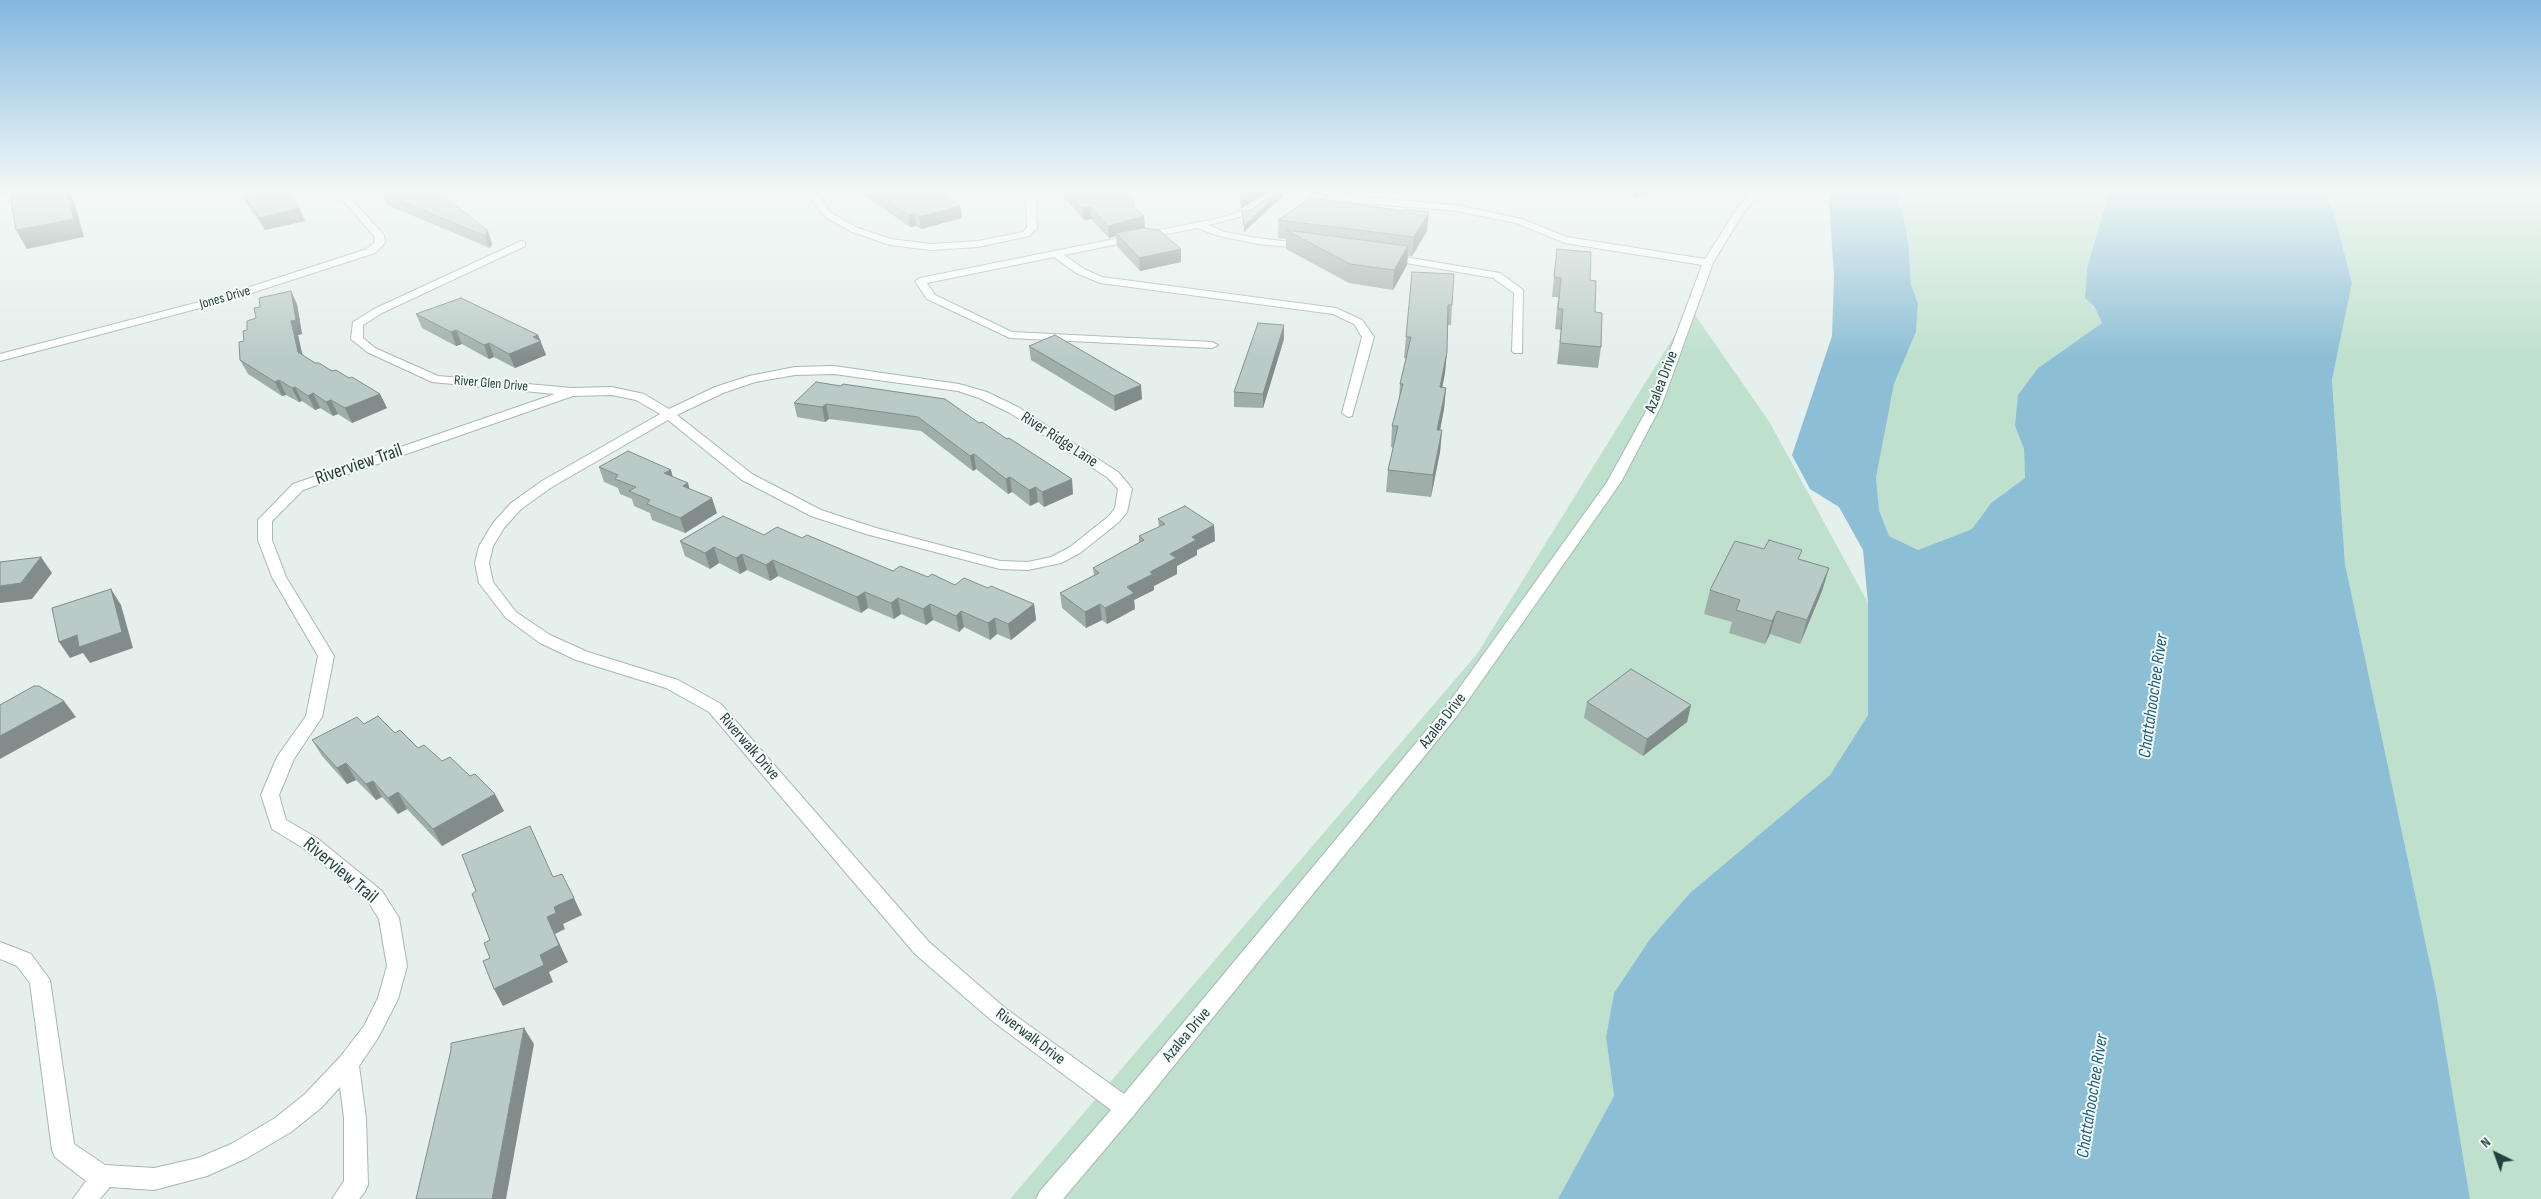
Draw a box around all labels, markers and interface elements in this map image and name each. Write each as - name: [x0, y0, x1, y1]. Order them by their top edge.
- street label: Jones Drive: [198, 283, 252, 313]
- street label: Azalea Drive: [1641, 348, 1683, 416]
- street label: River Glen Drive: [453, 372, 529, 396]
- street label: River Ridge Lane: [1017, 408, 1101, 472]
- street label: Riverview Trail: [312, 439, 406, 491]
- water label: Chattahoochee River: [2135, 633, 2173, 759]
- street label: Azalea Drive: [1415, 690, 1471, 752]
- street label: Riverwalk Drive: [715, 710, 783, 784]
- street label: Riverview Trail: [298, 833, 382, 909]
- street label: Azalea Drive: [1159, 1004, 1215, 1066]
- street label: Riverwalk Drive: [991, 1005, 1069, 1069]
- water label: Chattahoochee River: [2073, 1033, 2113, 1159]
- north arrow: [2471, 1129, 2521, 1179]
- text: N: [2477, 1134, 2494, 1151]

